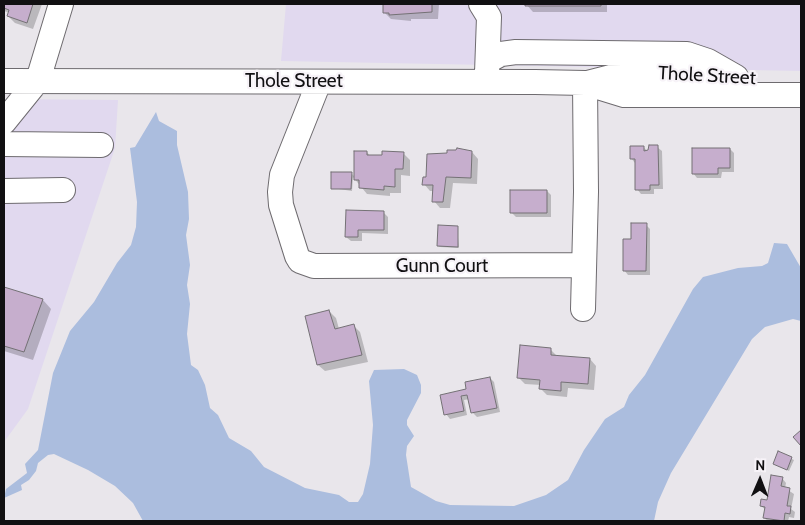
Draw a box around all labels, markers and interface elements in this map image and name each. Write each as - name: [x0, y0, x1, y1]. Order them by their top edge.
- street label: Thole Street: [657, 62, 757, 90]
- street label: Thole Street: [245, 70, 343, 92]
- street label: Gunn Court: [396, 255, 488, 277]
- north arrow: [735, 455, 785, 505]
- text: N: [755, 456, 765, 474]

